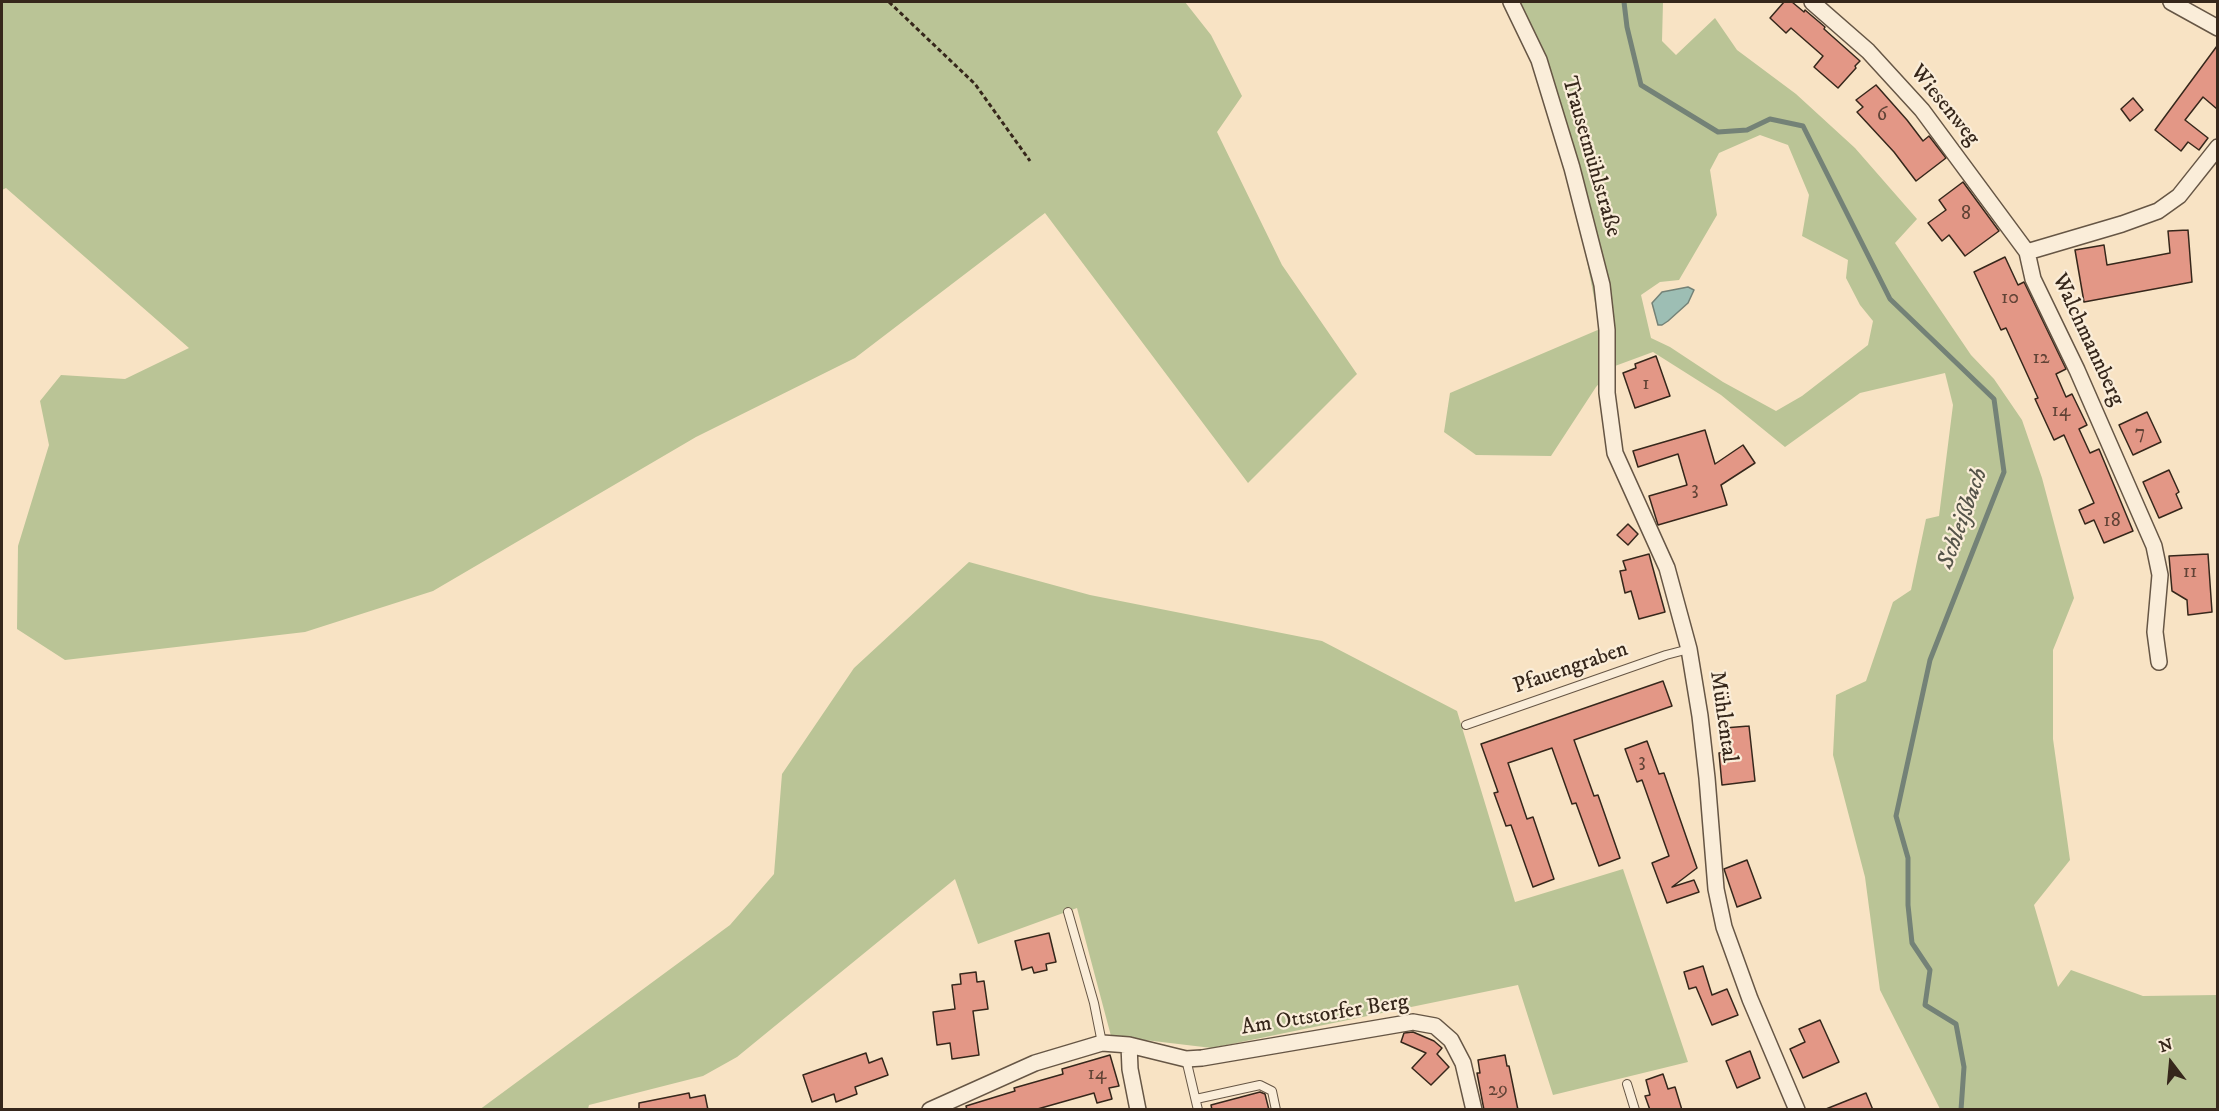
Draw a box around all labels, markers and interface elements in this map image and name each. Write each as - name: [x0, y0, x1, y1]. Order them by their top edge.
- street label: Wiesenweg: [1903, 60, 1985, 152]
- street label: Trausetmühlstraße: [1554, 74, 1626, 240]
- house number: 6: [1877, 104, 1887, 128]
- house number: 8: [1961, 203, 1971, 227]
- street label: Walchmannberg: [2045, 270, 2129, 410]
- house number: 10: [2001, 287, 2019, 311]
- house number: 12: [2032, 347, 2050, 371]
- house number: 1: [1642, 373, 1650, 397]
- house number: 14: [2052, 400, 2070, 424]
- house number: 7: [2135, 422, 2145, 446]
- water label: Schleißbach: [1933, 465, 1995, 573]
- house number: 3: [1691, 478, 1699, 502]
- house number: 18: [2103, 510, 2121, 534]
- house number: 11: [2183, 561, 2197, 585]
- street label: Pfauengraben: [1510, 637, 1632, 701]
- street label: Mühlental: [1703, 670, 1741, 764]
- house number: 3: [1638, 750, 1646, 774]
- street label: Am Ottstorfer Berg: [1239, 990, 1411, 1042]
- north arrow: [2141, 1033, 2201, 1093]
- text: N: [2157, 1034, 2175, 1057]
- house number: 14: [1088, 1063, 1106, 1087]
- house number: 29: [1488, 1079, 1508, 1103]

